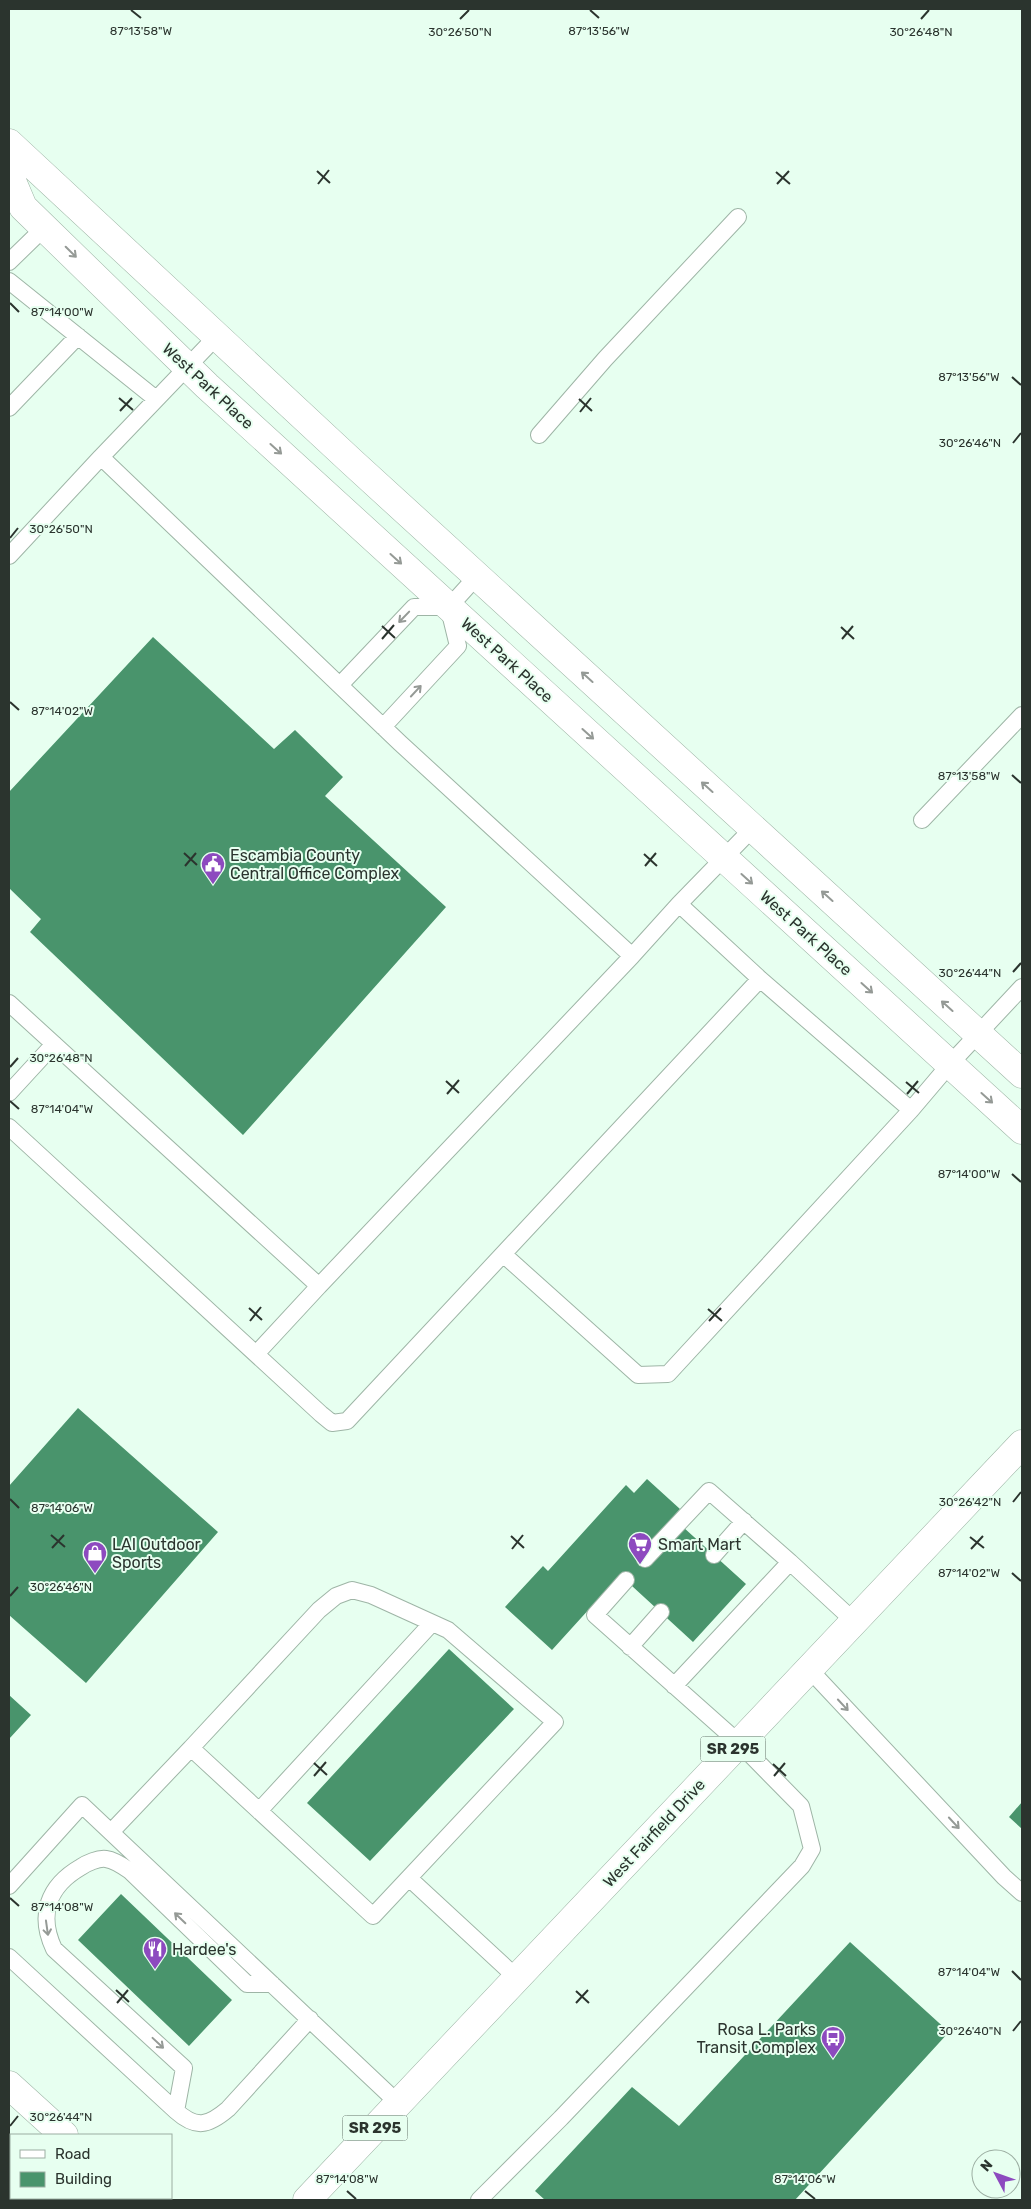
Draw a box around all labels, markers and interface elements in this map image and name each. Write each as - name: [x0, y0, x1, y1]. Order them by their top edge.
- text: 87°13'58"W: [110, 24, 173, 38]
- text: 87°13'56"W: [568, 24, 630, 38]
- text: 30°26'50"N: [428, 25, 492, 39]
- text: 30°26'48"N: [889, 25, 953, 39]
- one-way arrow: [65, 246, 77, 258]
- text: 87°14'00"W: [31, 305, 94, 319]
- street label: West Park Place: [159, 339, 258, 433]
- text: 87°13'56"W: [938, 370, 1000, 384]
- text: 30°26'46"N: [939, 436, 1001, 450]
- one-way arrow: [270, 444, 283, 455]
- text: 30°26'50"N: [29, 522, 93, 536]
- one-way arrow: [390, 553, 403, 565]
- one-way arrow: [398, 611, 410, 623]
- street label: West Park Place: [457, 614, 557, 706]
- one-way arrow: [581, 671, 594, 683]
- one-way arrow: [411, 684, 422, 697]
- text: 87°14'02"W: [31, 704, 93, 718]
- one-way arrow: [582, 728, 595, 740]
- text: 87°13'58"W: [938, 769, 1001, 783]
- one-way arrow: [701, 781, 714, 793]
- place label: Escambia County Central Office Complex: [230, 846, 400, 883]
- public building icon: Escambia County Central Office Complex: [200, 851, 226, 885]
- one-way arrow: [741, 873, 754, 885]
- street label: West Park Place: [756, 887, 856, 979]
- one-way arrow: [821, 890, 834, 902]
- text: 30°26'44"N: [939, 966, 1001, 980]
- one-way arrow: [861, 983, 874, 994]
- one-way arrow: [941, 1000, 954, 1012]
- text: 30°26'48"N: [29, 1051, 93, 1065]
- one-way arrow: [981, 1092, 993, 1104]
- text: 87°14'04"W: [31, 1102, 94, 1116]
- text: 87°14'00"W: [938, 1167, 1001, 1181]
- text: 30°26'42"N: [939, 1495, 1001, 1509]
- text: 87°14'06"W: [31, 1501, 93, 1515]
- supermarket icon: Smart Mart: [627, 1531, 653, 1565]
- place label: LAI Outdoor Sports: [112, 1535, 201, 1572]
- place label: Smart Mart: [658, 1535, 741, 1554]
- shop icon: LAI Outdoor Sports: [82, 1540, 108, 1574]
- text: 87°14'02"W: [938, 1566, 1000, 1580]
- text: 30°26'46"N: [30, 1580, 92, 1594]
- one-way arrow: [837, 1698, 849, 1711]
- road number: SR 295: [700, 1736, 766, 1762]
- street label: West Fairfield Drive: [599, 1775, 709, 1891]
- one-way arrow: [948, 1817, 960, 1830]
- text: 87°14'08"W: [31, 1900, 94, 1914]
- one-way arrow: [173, 1912, 186, 1924]
- one-way arrow: [43, 1919, 53, 1935]
- restaurant icon: Hardee's: [142, 1936, 168, 1970]
- place label: Hardee's: [172, 1940, 236, 1959]
- text: 87°14'04"W: [938, 1965, 1001, 1979]
- place label: Rosa L. Parks Transit Complex: [696, 2020, 816, 2057]
- text: 30°26'40"N: [938, 2024, 1002, 2038]
- bus stop icon: Rosa L. Parks Transit Complex: [820, 2025, 846, 2059]
- one-way arrow: [151, 2038, 164, 2049]
- text: 30°26'44"N: [30, 2110, 92, 2124]
- road number: SR 295: [342, 2116, 408, 2140]
- legend: [10, 2134, 172, 2199]
- text: Road: [55, 2145, 91, 2163]
- north arrow: [971, 2149, 1021, 2199]
- text: N: [977, 2156, 996, 2175]
- text: Building: [55, 2170, 112, 2188]
- text: 87°14'08"W: [316, 2172, 379, 2186]
- text: 87°14'06"W: [774, 2172, 836, 2186]

